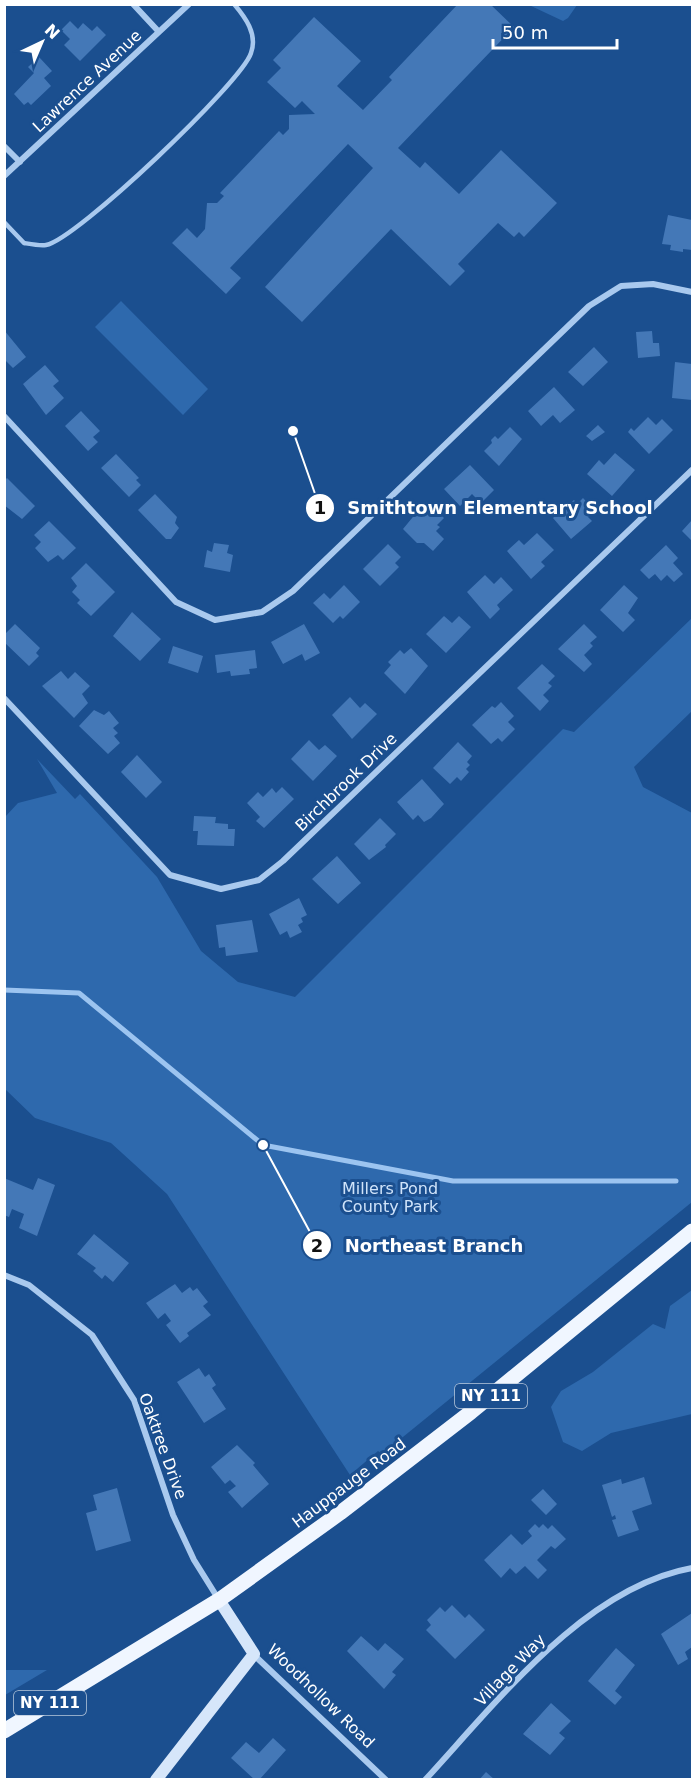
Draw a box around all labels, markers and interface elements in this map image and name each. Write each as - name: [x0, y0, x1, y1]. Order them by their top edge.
- north arrow: [12, 12, 72, 72]
- scale bar: [493, 12, 618, 50]
- text: N: [41, 20, 63, 43]
- text: 50 m: [502, 22, 548, 43]
- street label: Lawrence Avenue: [29, 26, 145, 136]
- callout: Smithtown Elementary School: [305, 490, 665, 526]
- text: 1: [314, 497, 326, 518]
- text: Smithtown Elementary School: [347, 497, 653, 518]
- street label: Birchbrook Drive: [291, 729, 401, 835]
- park label: Millers Pond County Park: [342, 1179, 439, 1216]
- callout: Northeast Branch: [302, 1227, 535, 1263]
- text: 2: [311, 1235, 323, 1256]
- text: Northeast Branch: [345, 1235, 523, 1256]
- road number: NY 111: [455, 1384, 527, 1408]
- street label: Oaktree Drive: [135, 1390, 191, 1502]
- street label: Hauppauge Road: [288, 1434, 410, 1532]
- street label: Village Way: [471, 1630, 549, 1710]
- street label: Woodhollow Road: [263, 1640, 379, 1752]
- road number: NY 111: [14, 1691, 86, 1715]

